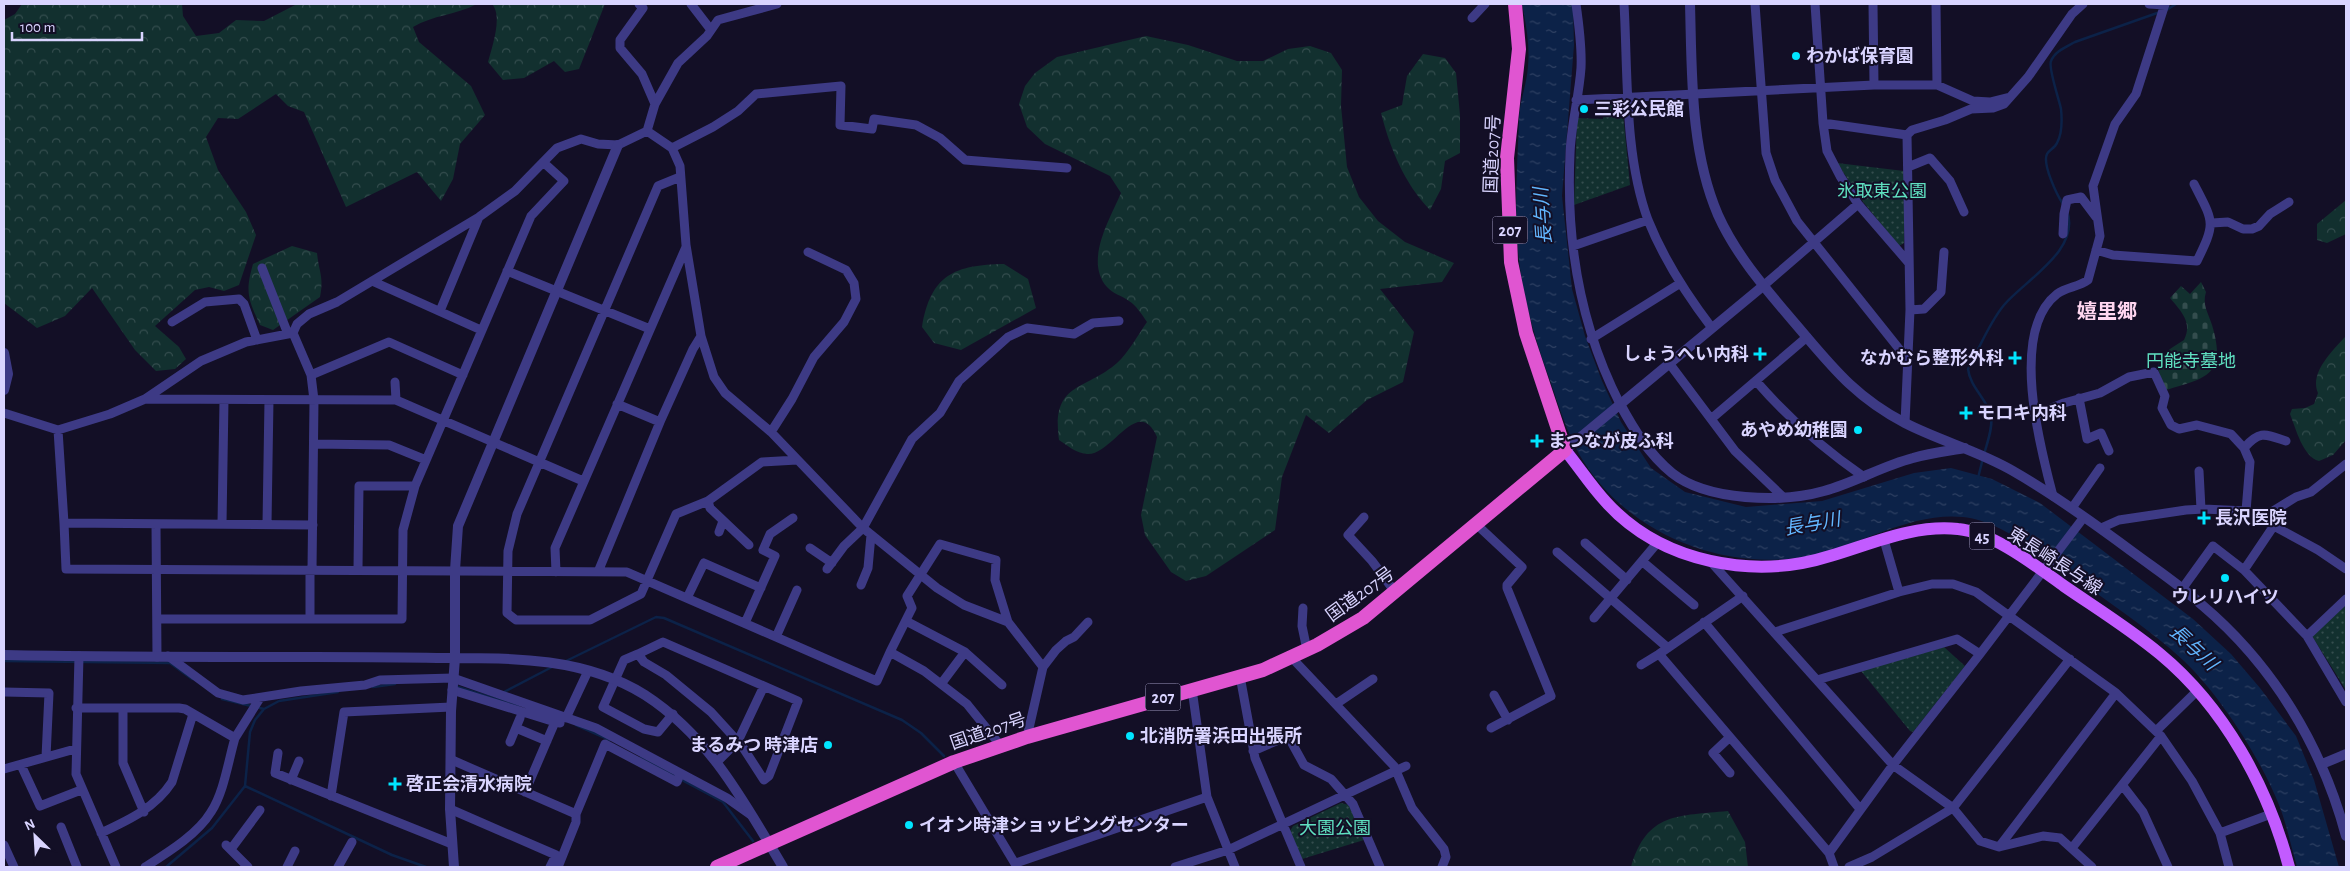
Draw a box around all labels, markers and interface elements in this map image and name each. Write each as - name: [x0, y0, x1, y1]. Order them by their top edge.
- scale bar: [12, 10, 142, 42]
- text: 100 m: [20, 20, 55, 35]
- place label: わかば保育園: [1806, 46, 1914, 66]
- marker: わかば保育園: [1790, 50, 1802, 62]
- place label: 三彩公民館: [1594, 99, 1684, 119]
- marker: 三彩公民館: [1578, 103, 1590, 115]
- street label: 国道207号: [1481, 114, 1503, 194]
- park label: 氷取東公園: [1837, 182, 1927, 201]
- water label: 長与川: [1531, 185, 1555, 245]
- road number: 207: [1492, 216, 1528, 244]
- district label: 嬉里郷: [2077, 301, 2137, 322]
- place label: しょうへい内科: [1623, 344, 1749, 364]
- marker: しょうへい内科: [1753, 347, 1767, 361]
- place label: なかむら整形外科: [1860, 348, 2004, 368]
- marker: なかむら整形外科: [2008, 351, 2022, 365]
- park label: 円能寺墓地: [2146, 351, 2236, 371]
- place label: モロキ内科: [1977, 404, 2067, 423]
- marker: モロキ内科: [1959, 406, 1973, 420]
- place label: あやめ幼稚園: [1740, 420, 1848, 440]
- marker: あやめ幼稚園: [1852, 424, 1864, 436]
- place label: まつなが皮ふ科: [1548, 431, 1674, 451]
- marker: まつなが皮ふ科: [1530, 434, 1544, 448]
- place label: 長沢医院: [2215, 508, 2287, 528]
- water label: 長与川: [1782, 509, 1844, 539]
- marker: 長沢医院: [2197, 511, 2211, 525]
- road number: 45: [1970, 522, 1994, 550]
- street label: 東長崎長与線: [2004, 523, 2106, 599]
- street label: 国道207号: [1322, 563, 1398, 625]
- marker: ウレリハイツ: [2219, 572, 2231, 584]
- place label: ウレリハイツ: [2171, 588, 2279, 607]
- water label: 長与川: [2166, 621, 2222, 676]
- road number: 207: [1146, 684, 1180, 710]
- street label: 国道207号: [947, 709, 1029, 753]
- place label: 北消防署浜田出張所: [1140, 726, 1302, 746]
- marker: 北消防署浜田出張所: [1124, 730, 1136, 742]
- place label: まるみつ 時津店: [689, 736, 818, 755]
- marker: まるみつ 時津店: [822, 739, 834, 751]
- place label: 啓正会清水病院: [406, 774, 532, 794]
- marker: 啓正会清水病院: [388, 777, 402, 791]
- north arrow: [10, 811, 60, 861]
- place label: イオン時津ショッピングセンター: [919, 815, 1189, 835]
- text: N: [23, 817, 37, 834]
- marker: イオン時津ショッピングセンター: [903, 819, 915, 831]
- park label: 大園公園: [1299, 819, 1371, 838]

